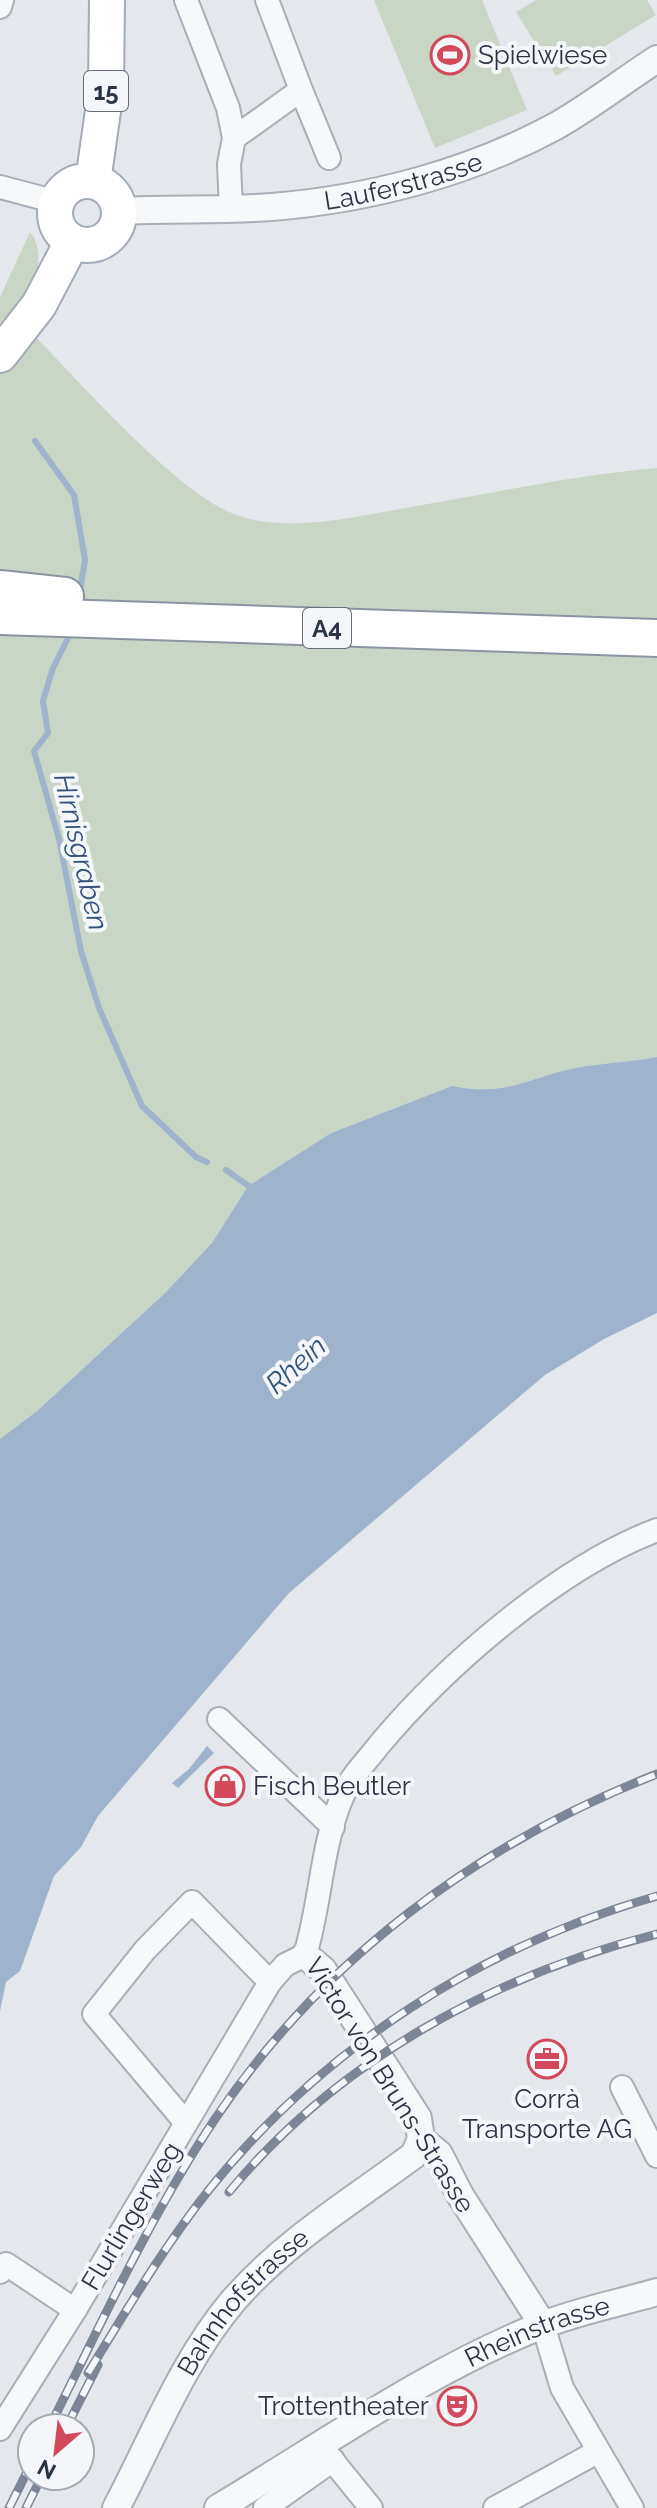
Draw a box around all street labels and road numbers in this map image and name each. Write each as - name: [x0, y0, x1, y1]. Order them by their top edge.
- road number: 15: [84, 71, 128, 111]
- street label: Lauferstrasse: [322, 146, 486, 216]
- road number: A4: [303, 608, 351, 648]
- street label: Victor von Bruns-Strasse: [299, 1952, 481, 2218]
- street label: Flurlingerweg: [75, 2137, 187, 2295]
- street label: Bahnhofstrasse: [171, 2222, 314, 2381]
- street label: Rheinstrasse: [460, 2290, 613, 2373]

